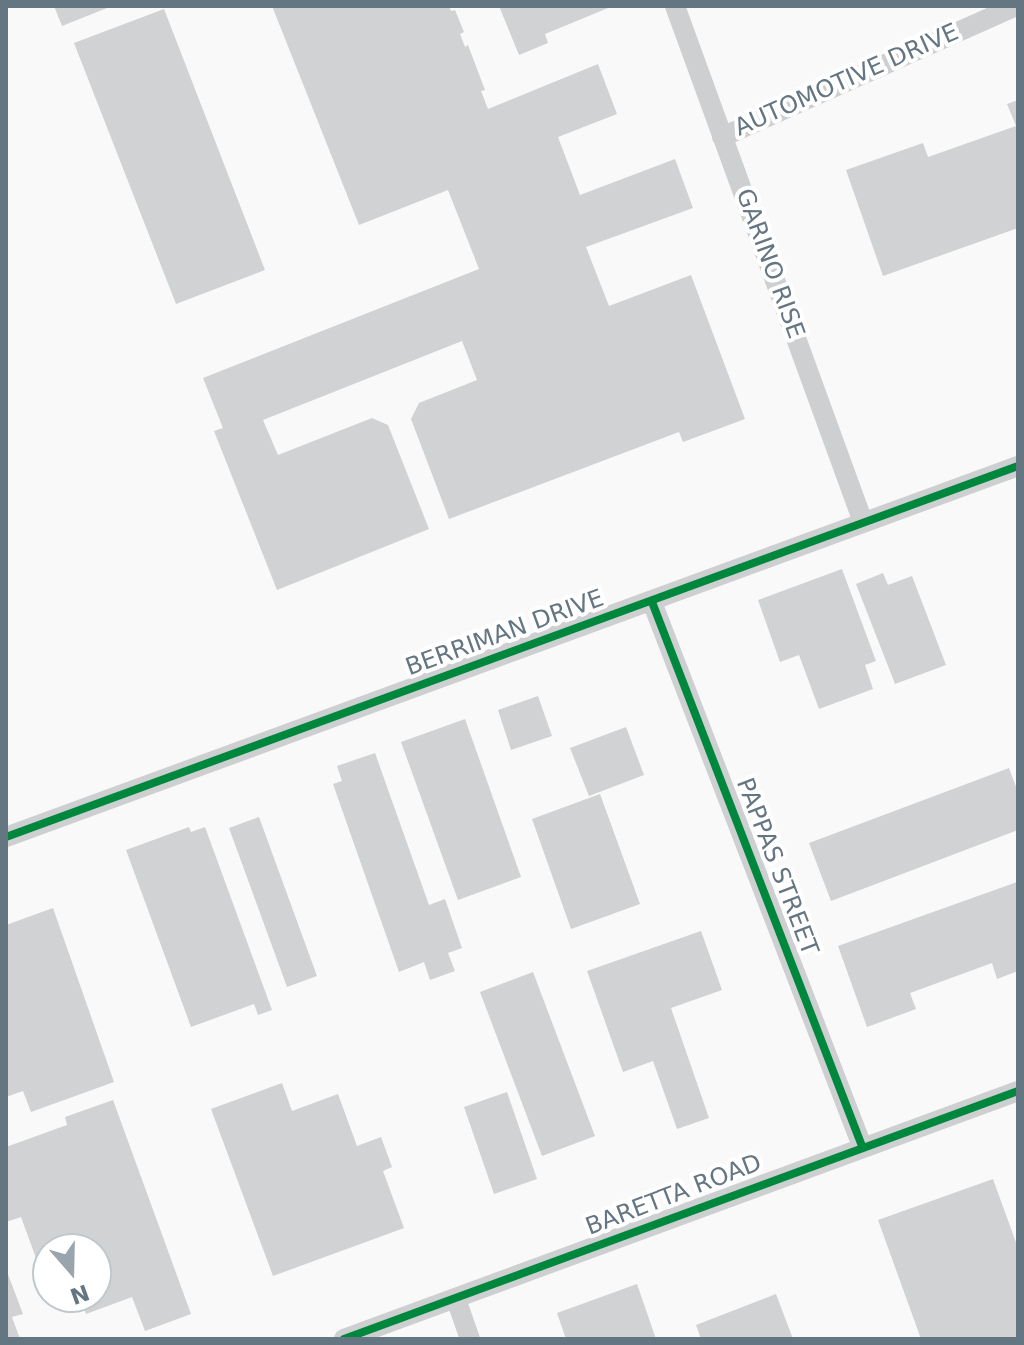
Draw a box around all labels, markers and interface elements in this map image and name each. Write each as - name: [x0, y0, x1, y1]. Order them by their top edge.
- street label: AUTOMOTIVE DRIVE: [731, 19, 963, 143]
- street label: GARINO RISE: [729, 185, 809, 343]
- street label: BERRIMAN DRIVE: [402, 585, 608, 683]
- street label: PAPPAS STREET: [729, 774, 823, 960]
- street label: BARETTA ROAD: [582, 1149, 766, 1243]
- north arrow: [32, 1233, 112, 1313]
- text: N: [67, 1279, 93, 1309]

